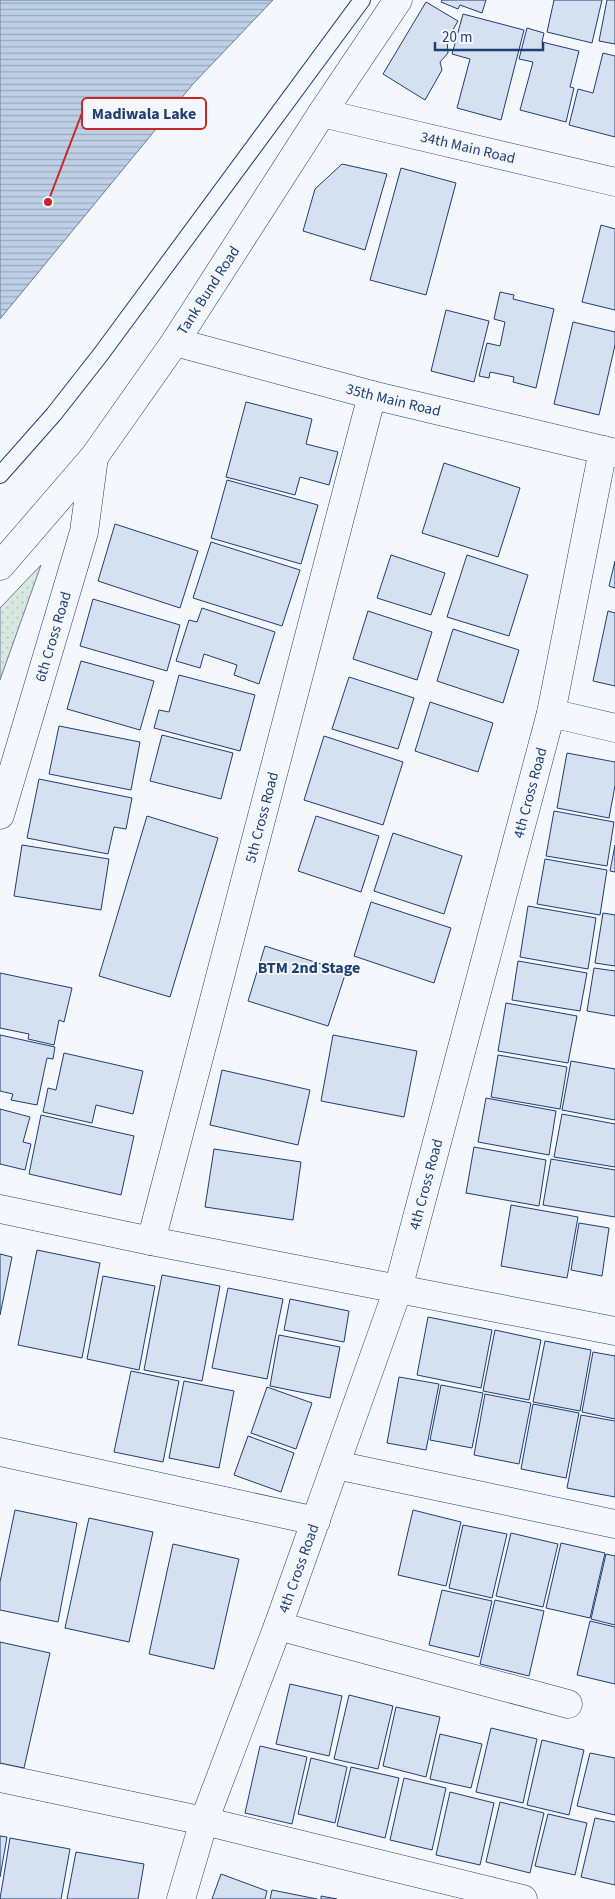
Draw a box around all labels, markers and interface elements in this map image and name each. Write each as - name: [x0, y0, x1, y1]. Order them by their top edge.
- scale bar: [435, 20, 542, 52]
- text: 20 m: [442, 27, 472, 48]
- callout: Madiwala Lake: [82, 98, 206, 129]
- text: Madiwala Lake: [92, 103, 196, 125]
- street label: 34th Main Road: [418, 126, 518, 169]
- street label: Tank Bund Road: [172, 242, 245, 339]
- street label: 35th Main Road: [344, 378, 443, 422]
- street label: 6th Cross Road: [30, 589, 76, 684]
- street label: 4th Cross Road: [508, 745, 552, 841]
- street label: 5th Cross Road: [240, 769, 284, 865]
- district label: BTM 2nd Stage: [258, 957, 360, 979]
- street label: 4th Cross Road: [404, 1136, 448, 1232]
- street label: 4th Cross Road: [273, 1521, 324, 1616]

